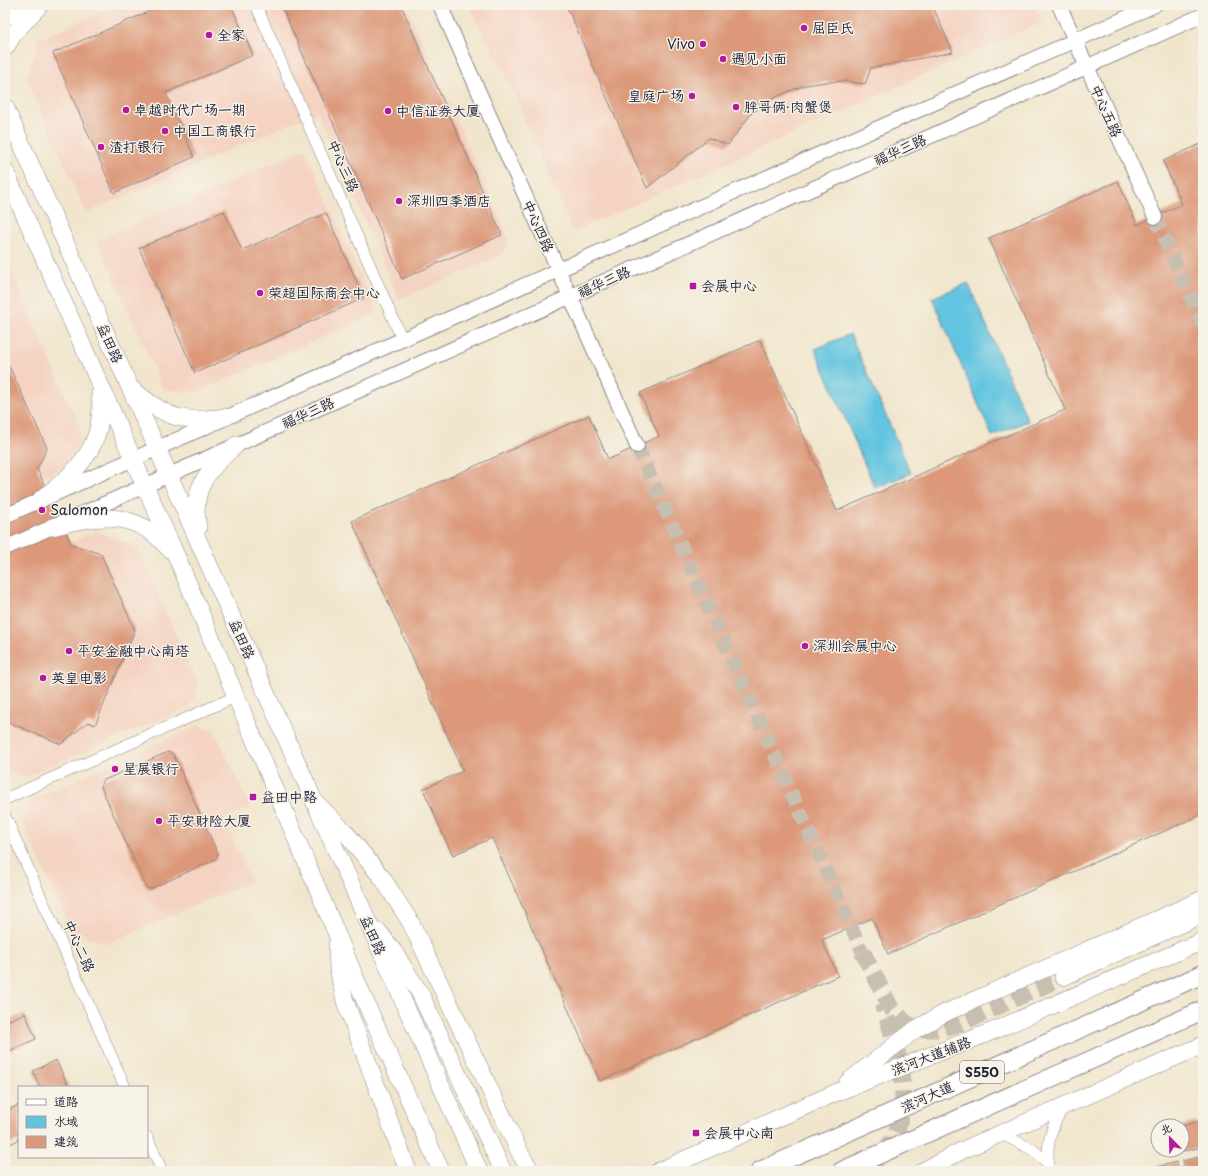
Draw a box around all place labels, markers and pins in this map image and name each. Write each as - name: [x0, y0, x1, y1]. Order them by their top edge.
- place label: 屈臣氏: [812, 17, 854, 38]
- marker: 屈臣氏: [799, 23, 809, 33]
- place label: 全家: [217, 24, 245, 45]
- marker: 全家: [204, 30, 214, 40]
- place label: Vivo: [667, 33, 695, 54]
- marker: Vivo: [698, 39, 708, 49]
- place label: 遇见小面: [731, 48, 787, 69]
- marker: 遇见小面: [718, 54, 728, 64]
- place label: 皇庭广场: [628, 85, 684, 106]
- marker: 皇庭广场: [687, 91, 697, 101]
- place label: 胖哥俩·肉蟹煲: [744, 96, 832, 117]
- place label: 卓越时代广场一期: [134, 99, 246, 120]
- place label: 中信证券大厦: [396, 100, 480, 121]
- marker: 胖哥俩·肉蟹煲: [731, 102, 741, 112]
- marker: 卓越时代广场一期: [121, 105, 131, 115]
- marker: 中信证券大厦: [383, 106, 393, 116]
- place label: 中国工商银行: [173, 120, 257, 141]
- marker: 中国工商银行: [160, 126, 170, 136]
- place label: 渣打银行: [109, 136, 165, 157]
- marker: 渣打银行: [96, 142, 106, 152]
- place label: 深圳四季酒店: [407, 190, 491, 211]
- marker: 深圳四季酒店: [394, 196, 404, 206]
- place label: 会展中心: [701, 275, 757, 296]
- marker: 会展中心: [688, 281, 698, 291]
- place label: 荣超国际商会中心: [268, 282, 380, 303]
- marker: 荣超国际商会中心: [255, 288, 265, 298]
- place label: Salomon: [50, 499, 108, 520]
- marker: Salomon: [37, 505, 47, 515]
- place label: 深圳会展中心: [813, 635, 897, 656]
- place label: 平安金融中心南塔: [77, 640, 189, 661]
- marker: 深圳会展中心: [800, 641, 810, 651]
- marker: 平安金融中心南塔: [64, 646, 74, 656]
- place label: 英皇电影: [51, 667, 107, 688]
- marker: 英皇电影: [38, 673, 48, 683]
- place label: 星展银行: [123, 758, 179, 779]
- marker: 星展银行: [110, 764, 120, 774]
- place label: 益田中路: [261, 786, 317, 807]
- marker: 益田中路: [248, 792, 258, 802]
- place label: 平安财险大厦: [167, 810, 251, 831]
- marker: 平安财险大厦: [154, 816, 164, 826]
- place label: 会展中心南: [704, 1122, 774, 1143]
- marker: 会展中心南: [691, 1128, 701, 1138]

